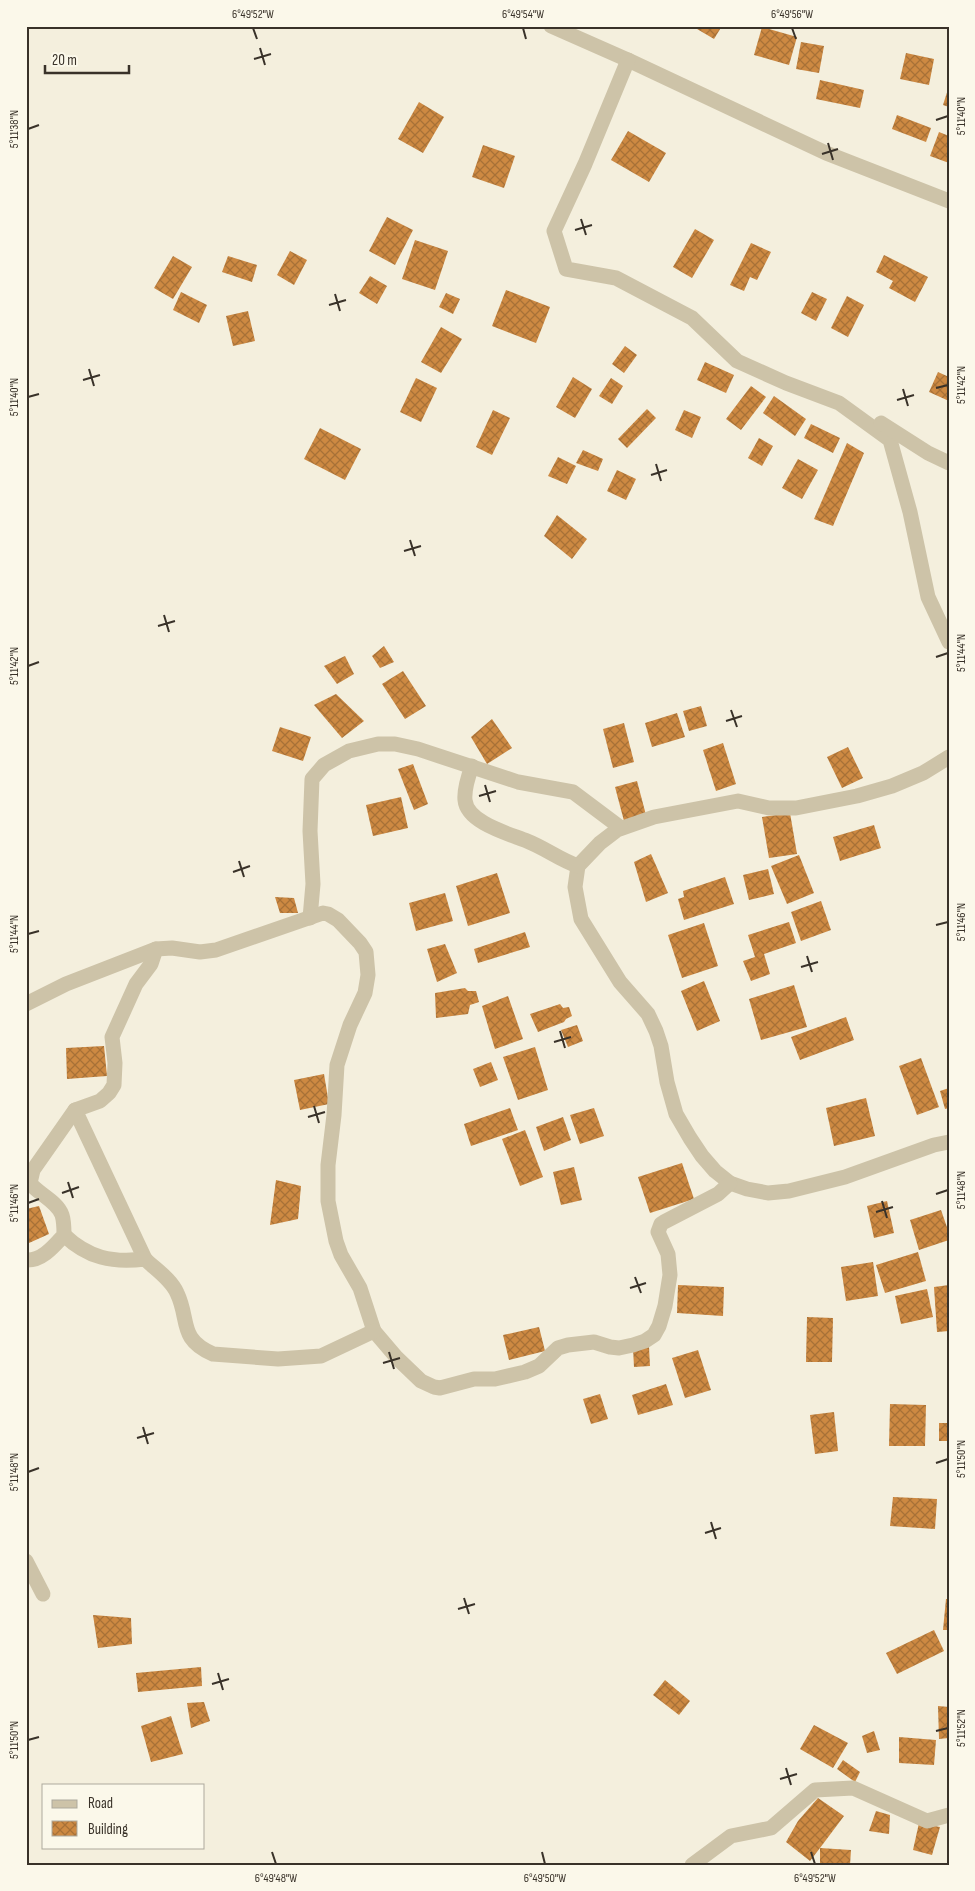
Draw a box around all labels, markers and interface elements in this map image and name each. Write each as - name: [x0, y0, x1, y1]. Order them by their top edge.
- text: 6°49'52"W: [232, 7, 274, 22]
- text: 6°49'54"W: [502, 7, 544, 22]
- text: 6°49'56"W: [771, 7, 813, 22]
- scale bar: [45, 42, 129, 74]
- text: 20 m: [52, 51, 77, 70]
- text: 5°11'40"N: [954, 97, 969, 135]
- text: 5°11'38"N: [7, 110, 22, 148]
- text: 5°11'42"N: [954, 366, 969, 404]
- text: 5°11'40"N: [7, 378, 22, 416]
- text: 5°11'44"N: [954, 634, 969, 672]
- text: 5°11'42"N: [7, 647, 22, 685]
- text: 5°11'46"N: [954, 903, 969, 941]
- text: 5°11'44"N: [7, 915, 22, 953]
- text: 5°11'48"N: [954, 1171, 969, 1209]
- text: 5°11'46"N: [7, 1184, 22, 1222]
- text: 5°11'50"N: [954, 1440, 969, 1478]
- text: 5°11'48"N: [7, 1453, 22, 1491]
- text: 5°11'52"N: [954, 1709, 969, 1747]
- text: 5°11'50"N: [7, 1721, 22, 1759]
- legend: [42, 1784, 205, 1848]
- text: Road: [88, 1794, 113, 1813]
- text: Building: [88, 1820, 128, 1839]
- text: 6°49'48"W: [255, 1871, 297, 1886]
- text: 6°49'50"W: [524, 1871, 566, 1886]
- text: 6°49'52"W: [794, 1871, 836, 1886]

